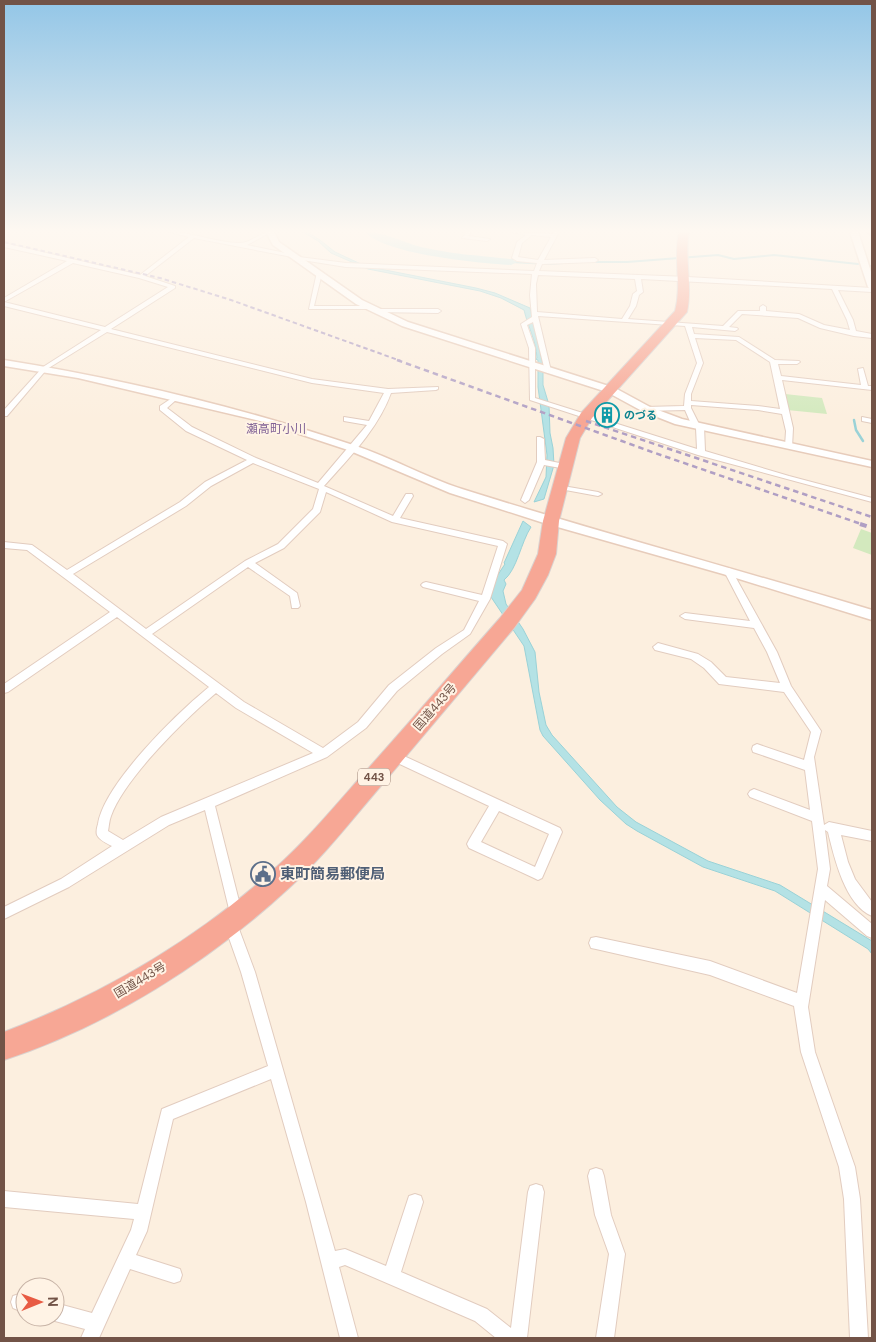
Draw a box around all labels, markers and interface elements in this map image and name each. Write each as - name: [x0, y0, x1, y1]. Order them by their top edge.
- building icon: のづる: [594, 402, 620, 428]
- place label: のづる: [624, 408, 657, 422]
- district label: 瀬高町小川: [246, 421, 306, 437]
- street label: 国道443号: [410, 680, 460, 734]
- road number: 443: [358, 769, 390, 786]
- public building icon: 東町簡易郵便局: [250, 861, 276, 887]
- place label: 東町簡易郵便局: [280, 864, 385, 884]
- street label: 国道443号: [111, 958, 169, 1002]
- north arrow: [15, 1277, 65, 1327]
- text: N: [44, 1297, 62, 1307]

